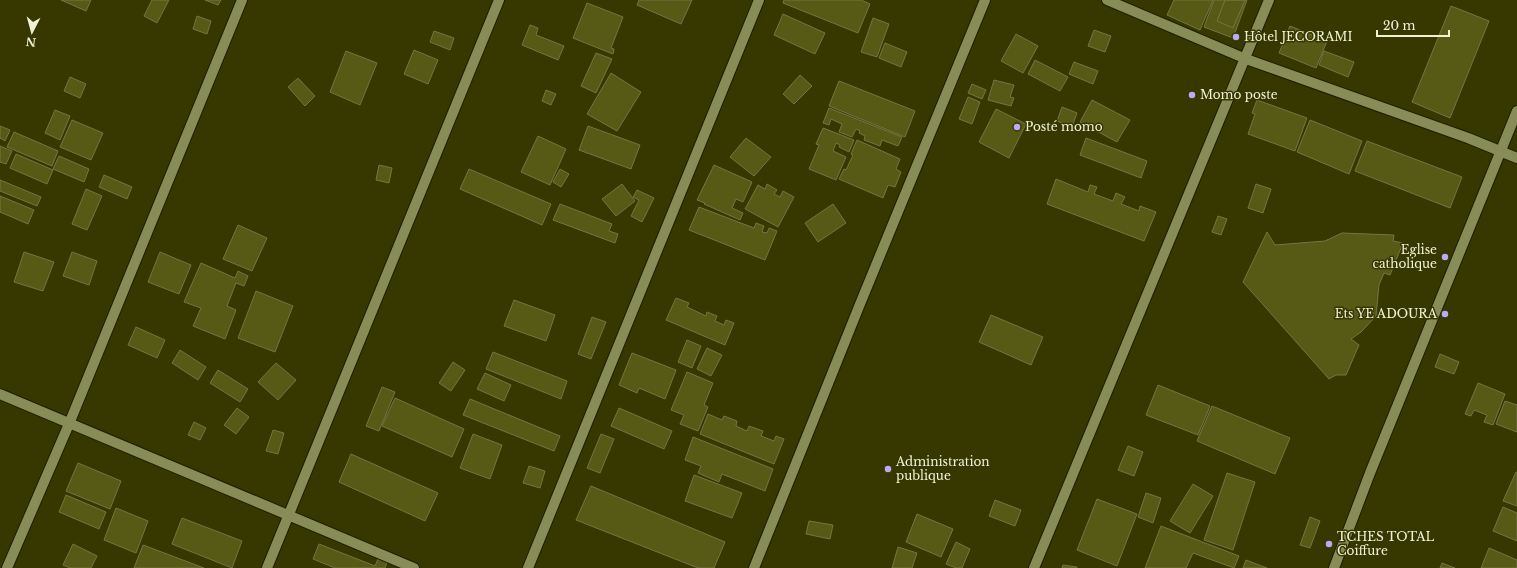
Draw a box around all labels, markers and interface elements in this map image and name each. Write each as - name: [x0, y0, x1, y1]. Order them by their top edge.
- north arrow: [12, 12, 52, 52]
- scale bar: [1377, 12, 1449, 38]
- text: 20 m: [1383, 18, 1415, 33]
- place label: Hôtel JECORAMI: [1244, 29, 1352, 44]
- marker: Hôtel JECORAMI: [1231, 32, 1241, 42]
- text: N: [24, 34, 37, 49]
- place label: Momo poste: [1200, 87, 1278, 102]
- marker: Momo poste: [1187, 90, 1197, 100]
- place label: Posté momo: [1025, 119, 1103, 134]
- marker: Posté momo: [1012, 122, 1022, 132]
- place label: Eglise catholique: [1373, 242, 1437, 271]
- marker: Eglise catholique: [1440, 252, 1450, 262]
- place label: Ets YE ADOURA: [1335, 306, 1438, 321]
- marker: Ets YE ADOURA: [1440, 309, 1450, 319]
- place label: Administration publique: [895, 454, 990, 483]
- marker: Administration publique: [883, 464, 893, 474]
- place label: TCHES TOTAL Coiffure: [1337, 529, 1435, 558]
- marker: TCHES TOTAL Coiffure: [1324, 539, 1334, 549]

